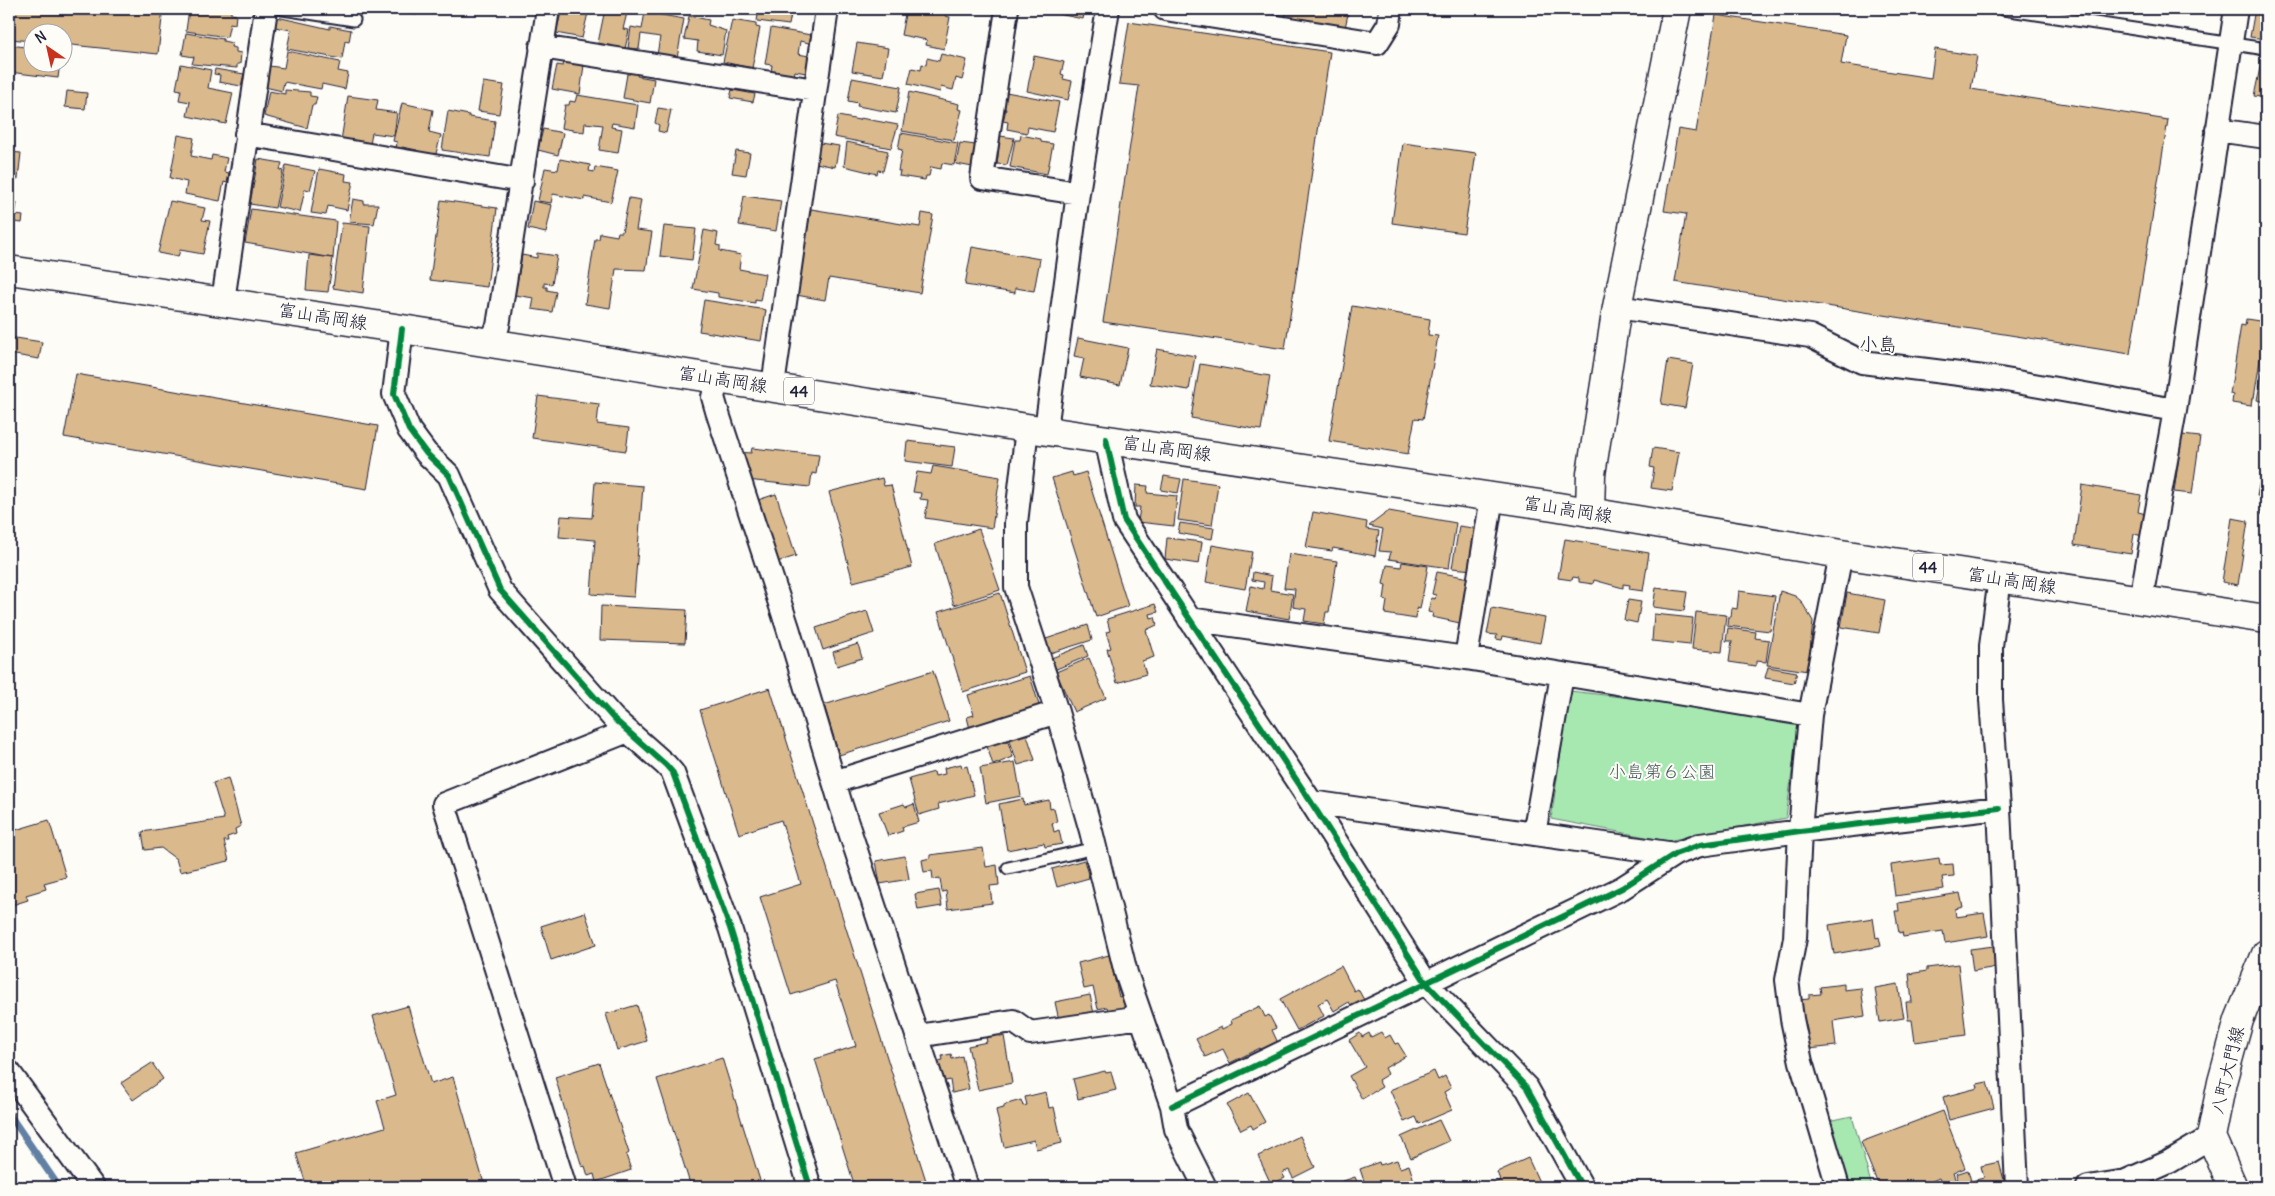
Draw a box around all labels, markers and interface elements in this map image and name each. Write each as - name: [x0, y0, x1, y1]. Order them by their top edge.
- north arrow: [22, 22, 72, 72]
- text: N: [32, 27, 50, 47]
- street label: 富山高岡線: [277, 298, 369, 334]
- district label: 小島: [1859, 332, 1897, 356]
- street label: 富山高岡線: [677, 361, 769, 397]
- road number: 44: [784, 378, 814, 404]
- street label: 富山高岡線: [1121, 430, 1213, 466]
- street label: 富山高岡線: [1522, 491, 1614, 527]
- road number: 44: [1913, 554, 1943, 580]
- street label: 富山高岡線: [1966, 562, 2058, 598]
- park label: 小島第６公園: [1608, 760, 1716, 783]
- street label: 八町大門線: [2205, 1024, 2249, 1116]

